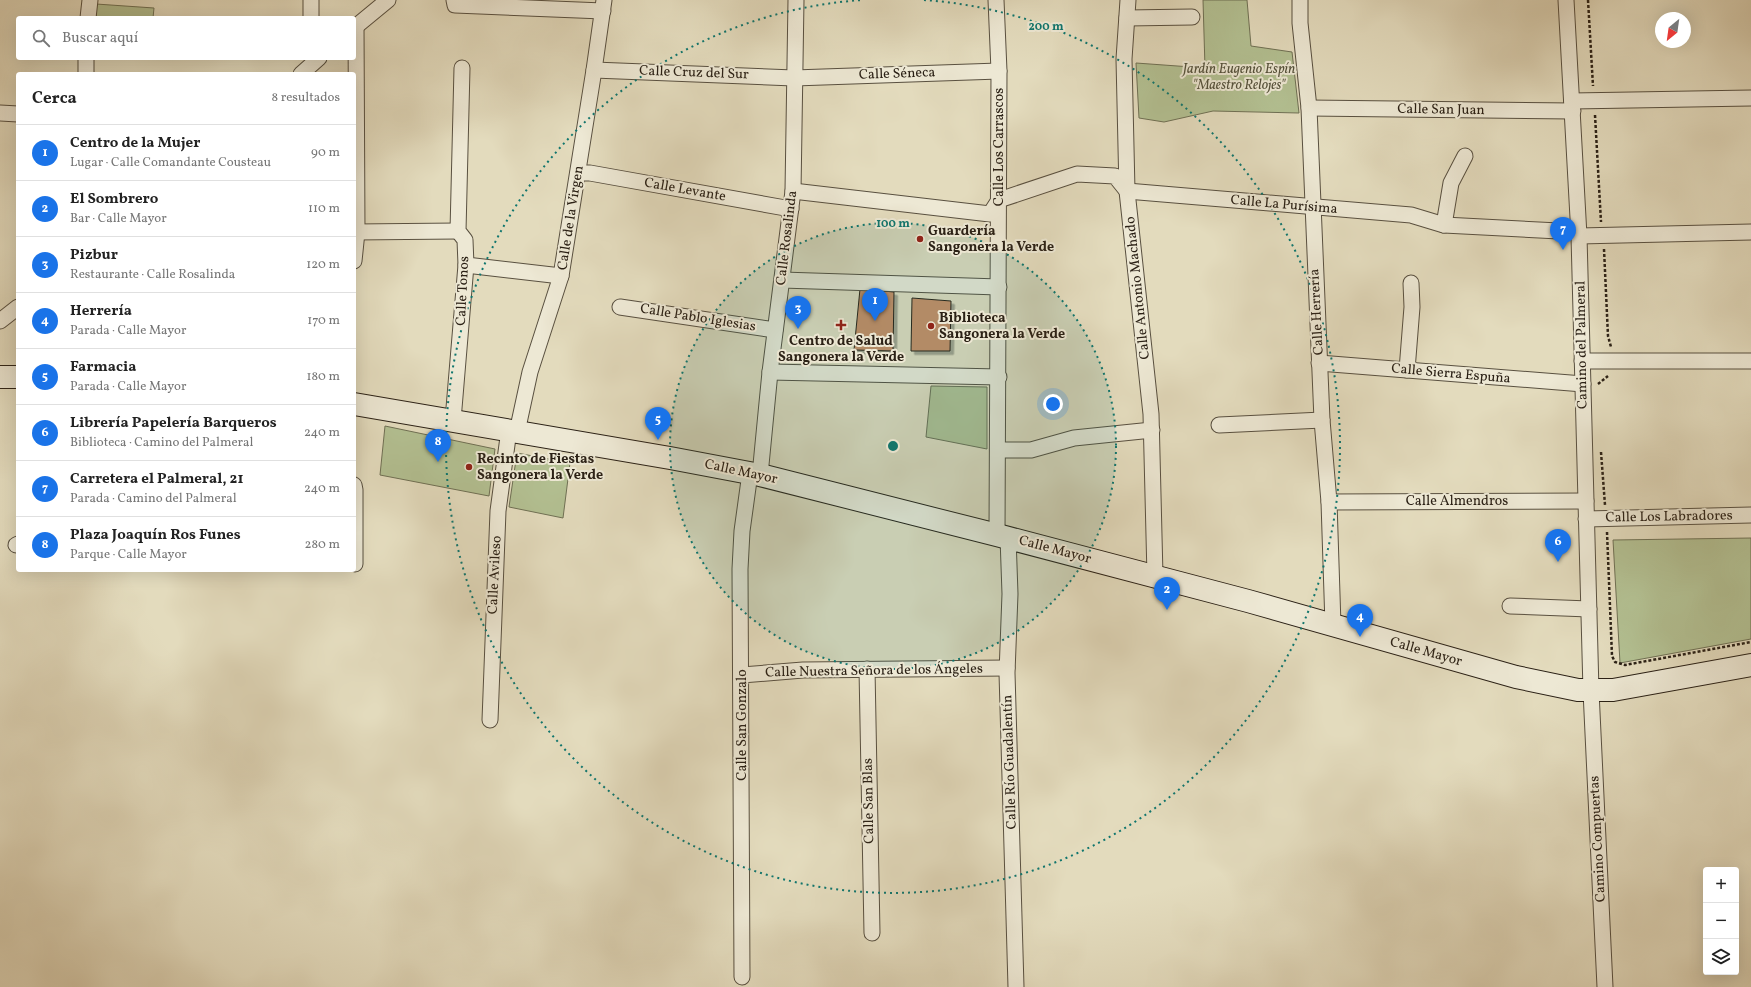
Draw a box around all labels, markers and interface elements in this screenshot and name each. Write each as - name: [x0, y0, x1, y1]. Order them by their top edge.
- north arrow: [1655, 12, 1691, 48]
- search box: [16, 16, 356, 60]
- text: 200 m: [1028, 19, 1064, 35]
- icon: search: [30, 27, 52, 49]
- text: Buscar aquí: [62, 28, 138, 49]
- park label: Jardín Eugenio Espín "Maestro Relojes": [1181, 60, 1295, 95]
- street label: Calle Cruz del Sur: [639, 62, 749, 84]
- street label: Calle Séneca: [858, 63, 936, 85]
- text: Cerca: [32, 87, 77, 110]
- street label: Calle Los Carrascos: [990, 88, 1009, 206]
- text: 8 resultados: [272, 89, 340, 107]
- street label: Calle San Juan: [1397, 100, 1485, 120]
- text: Centro de la Mujer: [70, 133, 200, 154]
- text: 1: [42, 144, 48, 162]
- text: 90 m: [311, 144, 340, 162]
- text: Lugar · Calle Comandante Cousteau: [70, 154, 271, 172]
- street label: Calle de la Virgen: [553, 164, 589, 272]
- street label: Calle Levante: [643, 173, 728, 207]
- text: El Sombrero: [70, 189, 158, 210]
- street label: Calle Rosalinda: [772, 190, 802, 286]
- street label: Calle La Purísima: [1230, 191, 1338, 219]
- text: 2: [42, 200, 48, 218]
- text: 110 m: [308, 200, 340, 218]
- text: Bar · Calle Mayor: [70, 210, 167, 228]
- text: 100 m: [876, 216, 910, 232]
- street label: Calle Antonio Machado: [1121, 216, 1155, 360]
- pin: 7: [1550, 217, 1576, 250]
- place label: Guardería Sangonera la Verde: [928, 222, 1054, 257]
- marker: Guardería Sangonera la Verde: [915, 234, 925, 244]
- text: Pizbur: [70, 245, 118, 266]
- text: 3: [42, 256, 48, 274]
- text: 120 m: [306, 256, 340, 274]
- street label: Calle Tonos: [452, 256, 474, 326]
- text: Restaurante · Calle Rosalinda: [70, 266, 235, 284]
- street label: Calle Herrería: [1305, 268, 1329, 356]
- street label: Camino del Palmeral: [1571, 281, 1593, 409]
- pin: 1: [862, 288, 888, 321]
- pin: 3: [785, 296, 811, 329]
- street label: Calle Pablo Iglesias: [639, 299, 757, 337]
- text: Herrería: [70, 301, 132, 322]
- place label: Biblioteca Sangonera la Verde: [939, 309, 1065, 344]
- text: 4: [41, 312, 49, 330]
- text: 170 m: [307, 312, 340, 330]
- marker: Centro de Salud Sangonera la Verde: [835, 319, 847, 331]
- marker: Biblioteca Sangonera la Verde: [926, 321, 936, 331]
- text: Parada · Calle Mayor: [70, 322, 186, 340]
- place label: Centro de Salud Sangonera la Verde: [778, 332, 904, 367]
- text: Farmacia: [70, 357, 137, 378]
- street label: Calle Sierra Espuña: [1391, 359, 1511, 389]
- text: 5: [42, 368, 48, 386]
- text: 180 m: [306, 368, 340, 386]
- text: Parada · Calle Mayor: [70, 378, 186, 396]
- your location: [1043, 394, 1063, 414]
- pin: 5: [645, 407, 671, 440]
- text: Librería Papelería Barqueros: [70, 413, 277, 434]
- text: 6: [41, 424, 49, 442]
- text: 240 m: [304, 424, 340, 442]
- pin: 8: [425, 429, 451, 462]
- text: Biblioteca · Camino del Palmeral: [70, 434, 253, 452]
- centre of rings: [886, 439, 900, 453]
- place label: Recinto de Fiestas Sangonera la Verde: [477, 450, 603, 485]
- street label: Calle Mayor: [703, 455, 779, 489]
- marker: Recinto de Fiestas Sangonera la Verde: [464, 462, 474, 472]
- text: Carretera el Palmeral, 21: [70, 469, 243, 490]
- text: 7: [42, 480, 48, 498]
- text: 240 m: [304, 480, 340, 498]
- text: Parada · Camino del Palmeral: [70, 490, 237, 508]
- street label: Calle Almendros: [1406, 492, 1508, 511]
- street label: Calle Los Labradores: [1605, 506, 1733, 528]
- text: Plaza Joaquín Ros Funes: [70, 525, 241, 546]
- pin: 6: [1545, 529, 1571, 562]
- street label: Calle Mayor: [1017, 531, 1093, 569]
- street label: Calle Avileso: [483, 535, 507, 615]
- text: 8: [41, 536, 49, 554]
- text: 280 m: [304, 536, 340, 554]
- text: Parque · Calle Mayor: [70, 546, 187, 564]
- pin: 2: [1154, 577, 1180, 610]
- pin: 4: [1347, 604, 1373, 637]
- street label: Calle Mayor: [1388, 633, 1464, 671]
- street label: Calle Nuestra Señora de los Ángeles: [765, 660, 983, 682]
- street label: Calle San Gonzalo: [733, 669, 752, 781]
- street label: Calle Río Guadalentín: [998, 694, 1022, 830]
- street label: Calle San Blas: [859, 758, 879, 844]
- street label: Camino Compuertas: [1585, 775, 1611, 903]
- map controls: [1703, 867, 1739, 975]
- button: +: [1703, 867, 1739, 903]
- button: −: [1703, 903, 1739, 939]
- button: layers: [1703, 939, 1739, 975]

